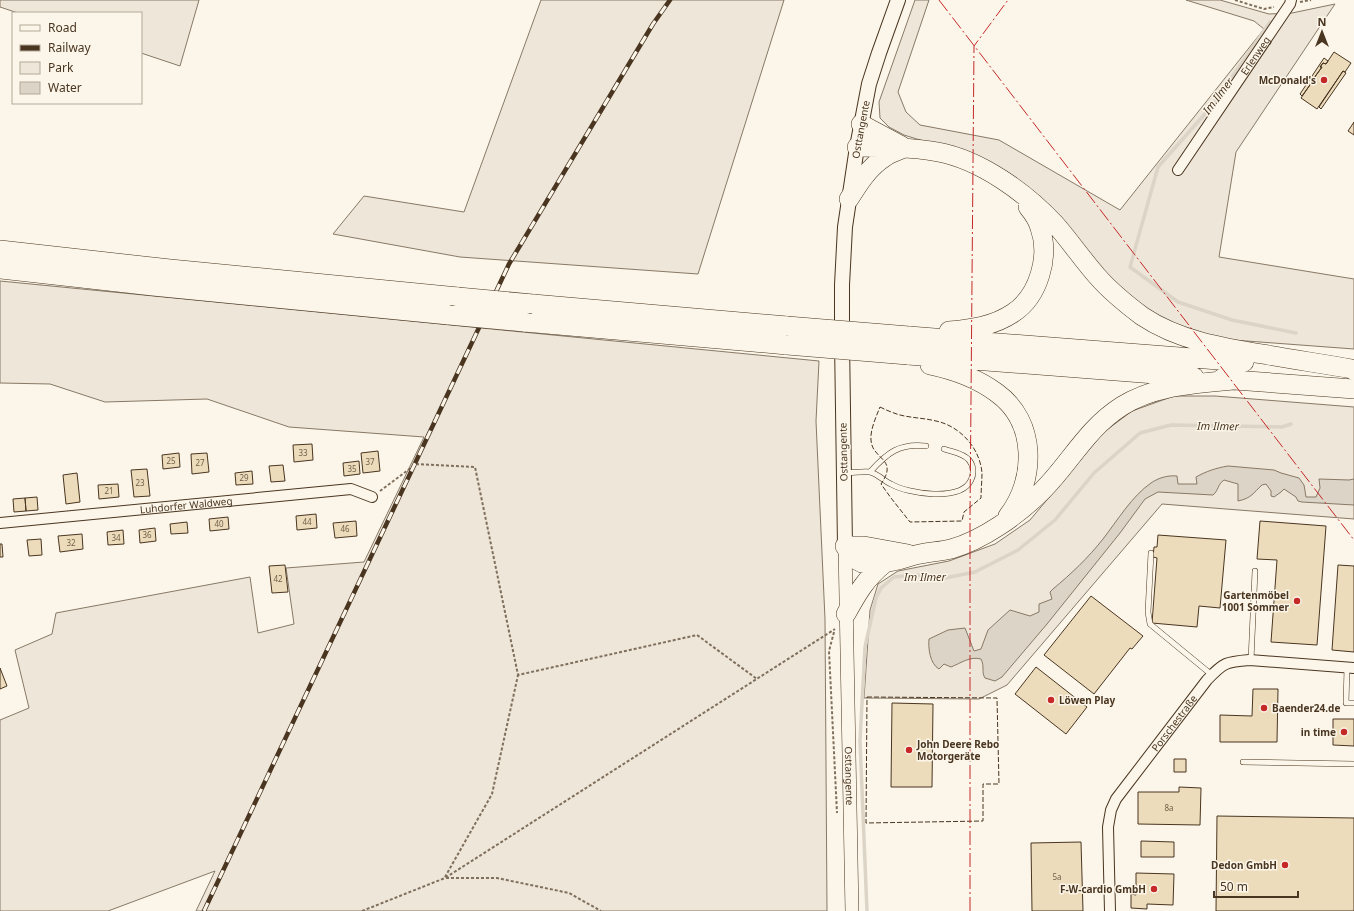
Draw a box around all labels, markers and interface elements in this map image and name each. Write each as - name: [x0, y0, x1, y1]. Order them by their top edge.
- legend: [12, 12, 142, 104]
- north arrow: [1302, 12, 1342, 52]
- text: N: [1318, 14, 1326, 29]
- text: Road: [48, 19, 77, 36]
- street label: Erlenweg: [1237, 34, 1273, 78]
- text: Railway: [48, 39, 92, 56]
- text: Park: [48, 59, 74, 76]
- place label: McDonald's: [1259, 73, 1316, 87]
- water label: Im Ilmer: [1198, 74, 1237, 118]
- marker: McDonald's: [1319, 75, 1329, 85]
- text: Water: [48, 79, 82, 96]
- street label: Osttangente: [848, 99, 873, 159]
- water label: Im Ilmer: [1196, 418, 1240, 433]
- street label: Osttangente: [835, 422, 851, 482]
- house number: 33: [298, 447, 308, 458]
- house number: 25: [166, 455, 176, 466]
- house number: 37: [365, 456, 375, 467]
- house number: 27: [195, 457, 205, 468]
- house number: 35: [347, 463, 357, 474]
- house number: 29: [239, 472, 249, 483]
- house number: 23: [135, 477, 145, 488]
- house number: 21: [104, 485, 114, 496]
- street label: Luhdorfer Waldweg: [139, 494, 233, 516]
- house number: 44: [302, 516, 312, 527]
- house number: 40: [214, 518, 224, 529]
- house number: 46: [340, 523, 350, 534]
- house number: 36: [142, 529, 152, 540]
- house number: 34: [111, 532, 121, 543]
- house number: 32: [66, 537, 76, 548]
- water label: Im Ilmer: [903, 569, 947, 584]
- house number: 42: [273, 573, 283, 584]
- place label: Gartenmöbel 1001 Sommer: [1222, 588, 1290, 614]
- marker: Gartenmöbel 1001 Sommer: [1292, 596, 1302, 606]
- street label: Porschestraße: [1148, 692, 1200, 754]
- place label: Löwen Play: [1059, 693, 1115, 707]
- marker: Löwen Play: [1046, 695, 1056, 705]
- place label: Baender24.de: [1272, 701, 1340, 715]
- marker: Baender24.de: [1259, 703, 1269, 713]
- place label: in time: [1301, 725, 1336, 739]
- marker: in time: [1339, 727, 1349, 737]
- place label: John Deere Rebo Motorgeräte: [916, 737, 999, 763]
- marker: John Deere Rebo Motorgeräte: [904, 745, 914, 755]
- street label: Osttangente: [842, 746, 857, 806]
- house number: 8a: [1164, 802, 1174, 813]
- place label: Dedon GmbH: [1211, 858, 1277, 872]
- marker: Dedon GmbH: [1280, 860, 1290, 870]
- house number: 5a: [1052, 871, 1062, 882]
- scale bar: [1214, 873, 1298, 899]
- text: 50 m: [1220, 878, 1248, 895]
- place label: F-W-cardio GmbH: [1060, 882, 1146, 896]
- marker: F-W-cardio GmbH: [1149, 884, 1159, 894]

